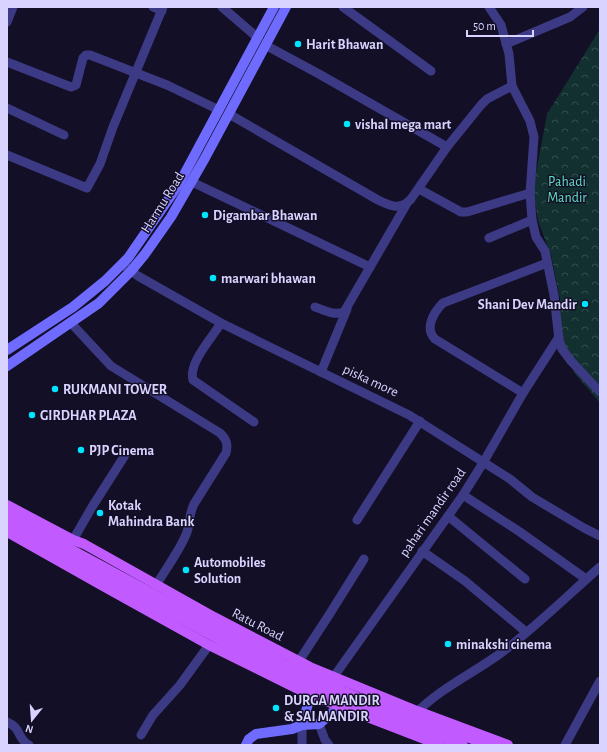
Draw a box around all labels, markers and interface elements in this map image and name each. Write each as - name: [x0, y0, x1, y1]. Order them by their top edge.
- scale bar: [467, 12, 533, 38]
- text: 50 m: [473, 20, 496, 32]
- place label: Harit Bhawan: [306, 38, 383, 52]
- marker: Harit Bhawan: [293, 39, 303, 49]
- place label: vishal mega mart: [355, 118, 452, 132]
- marker: vishal mega mart: [342, 119, 352, 129]
- street label: Harmu Road: [139, 170, 187, 235]
- park label: Pahadi Mandir: [547, 175, 587, 205]
- place label: Digambar Bhawan: [213, 209, 317, 223]
- marker: Digambar Bhawan: [200, 210, 210, 220]
- place label: marwari bhawan: [221, 272, 316, 286]
- marker: marwari bhawan: [208, 273, 218, 283]
- place label: Shani Dev Mandir: [478, 298, 577, 312]
- marker: Shani Dev Mandir: [580, 299, 590, 309]
- street label: piska more: [341, 362, 400, 400]
- place label: RUKMANI TOWER: [63, 383, 167, 397]
- marker: RUKMANI TOWER: [50, 384, 60, 394]
- place label: GIRDHAR PLAZA: [40, 409, 137, 423]
- marker: GIRDHAR PLAZA: [27, 410, 37, 420]
- place label: PJP Cinema: [89, 444, 155, 458]
- marker: PJP Cinema: [76, 445, 86, 455]
- street label: pahari mandir road: [397, 466, 469, 559]
- place label: Kotak Mahindra Bank: [108, 499, 194, 529]
- marker: Kotak Mahindra Bank: [95, 508, 105, 518]
- place label: Automobiles Solution: [194, 556, 266, 586]
- marker: Automobiles Solution: [181, 565, 191, 575]
- street label: Ratu Road: [230, 606, 286, 644]
- place label: minakshi cinema: [456, 638, 552, 652]
- marker: minakshi cinema: [443, 639, 453, 649]
- place label: DURGA MANDIR & SAI MANDIR: [284, 694, 380, 724]
- north arrow: [12, 700, 52, 740]
- marker: DURGA MANDIR & SAI MANDIR: [271, 703, 281, 713]
- text: N: [24, 723, 34, 735]

